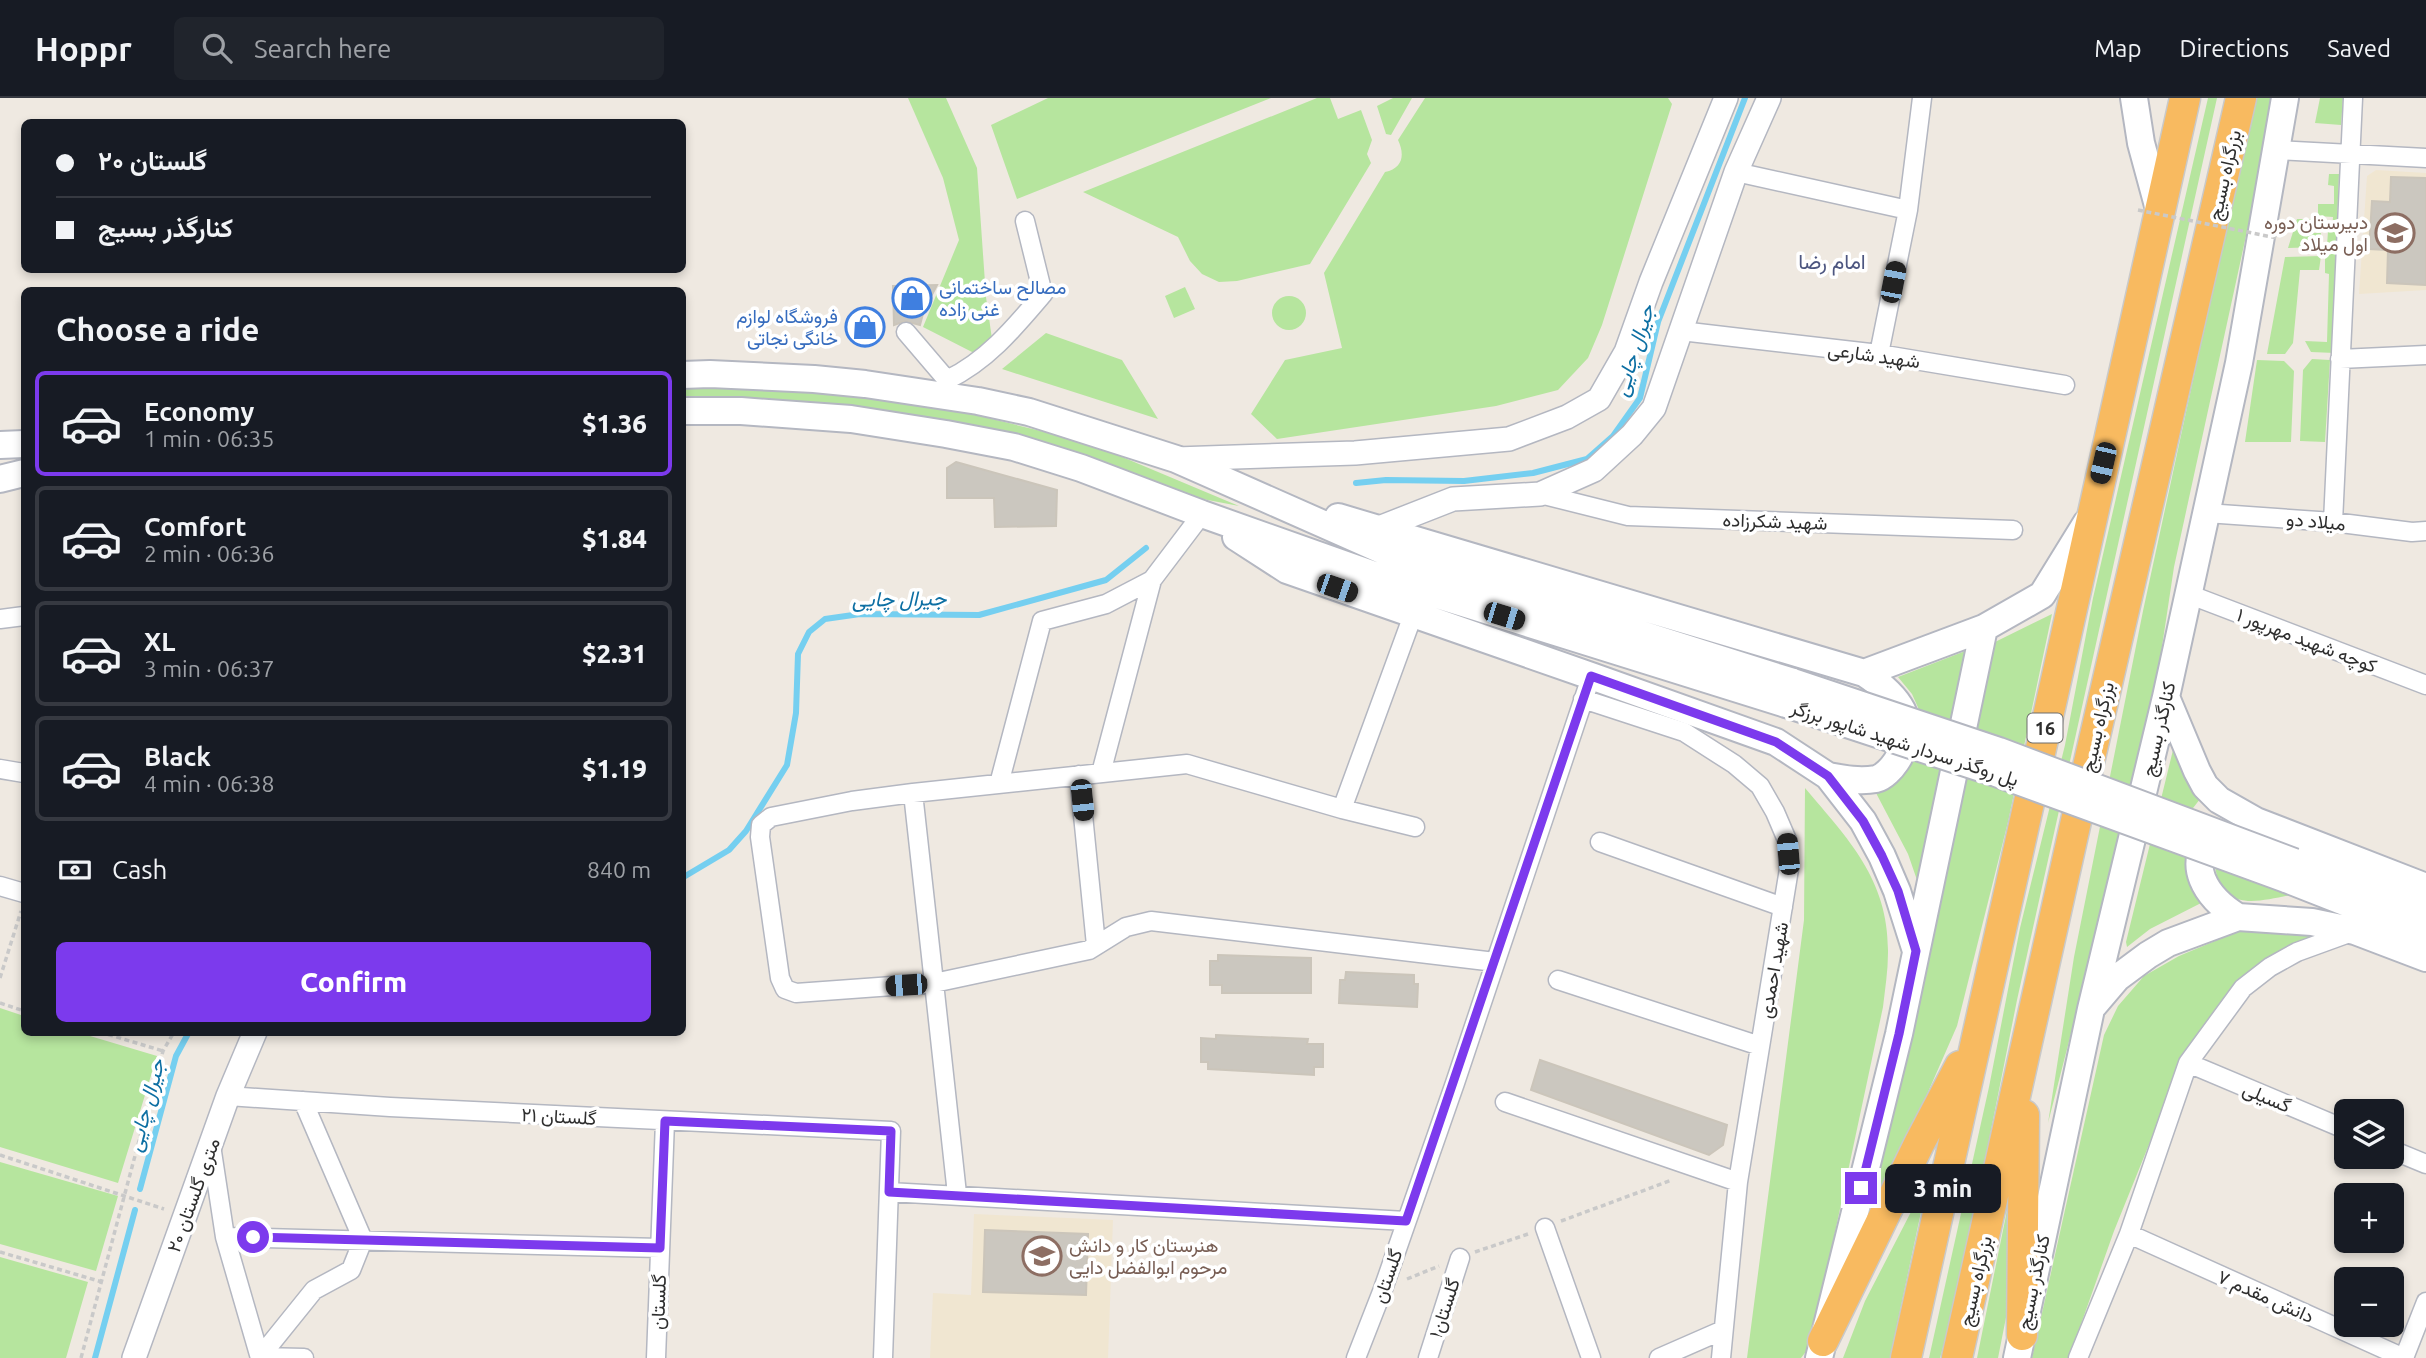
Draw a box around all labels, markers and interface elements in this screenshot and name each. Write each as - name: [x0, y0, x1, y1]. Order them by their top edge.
- search box: [174, 17, 664, 80]
- icon: search: [198, 29, 236, 67]
- text: Hoppr: [35, 30, 132, 67]
- text: Search here: [254, 34, 391, 63]
- text: Map: [2094, 35, 2141, 62]
- text: Directions: [2179, 35, 2289, 62]
- text: Saved: [2327, 35, 2391, 62]
- street label: بزرگراه بسیج: [2203, 128, 2248, 223]
- text: گلستان ۲۰: [98, 146, 207, 175]
- place label: دبیرستان دوره اول میلاد: [2264, 211, 2368, 256]
- school or university icon: دبیرستان دوره اول میلاد: [2374, 212, 2416, 254]
- text: کنارگذر بسیج: [98, 213, 233, 242]
- district label: امام رضا: [1798, 249, 1866, 276]
- car: [1879, 259, 1908, 305]
- place label: مصالح ساختمانی غنی زاده: [939, 276, 1066, 321]
- shop icon: مصالح ساختمانی غنی زاده: [891, 277, 933, 319]
- water label: جیرال چایی: [1608, 300, 1661, 400]
- place label: فروشگاه لوازم خانگی نجاتی: [736, 305, 838, 350]
- shop icon: فروشگاه لوازم خانگی نجاتی: [844, 306, 886, 348]
- text: Choose a ride: [56, 311, 259, 347]
- street label: شهید شارعی: [1826, 338, 1922, 373]
- icon: car: [60, 392, 123, 455]
- text: Economy: [144, 397, 254, 426]
- text: $1.36: [582, 409, 647, 438]
- text: 1 min · 06:35: [144, 426, 275, 451]
- car: [2089, 440, 2118, 486]
- icon: car: [60, 507, 123, 570]
- street label: میلاد دو: [2285, 507, 2347, 536]
- street label: شهید شکرزاده: [1722, 508, 1828, 535]
- text: Comfort: [144, 512, 247, 541]
- text: $1.84: [582, 524, 647, 553]
- text: 2 min · 06:36: [144, 541, 275, 566]
- car: [1314, 571, 1361, 605]
- water label: جیرال چایی: [851, 585, 948, 614]
- car: [1481, 600, 1528, 632]
- street label: کوچه شهید مهرپور ۱: [2233, 603, 2380, 680]
- icon: car: [60, 622, 123, 685]
- text: XL: [144, 627, 175, 656]
- text: $2.31: [582, 639, 647, 668]
- text: 3 min · 06:37: [144, 656, 275, 681]
- street label: کنارگذر بسیج: [2136, 679, 2183, 779]
- street label: بزرگراه بسیج: [2076, 680, 2121, 775]
- street label: پل روگذر سردار شهید شاپور برزگر: [1787, 695, 2022, 793]
- road number: 16: [2028, 714, 2062, 742]
- icon: car: [60, 737, 123, 800]
- text: Black: [144, 742, 211, 771]
- text: $1.19: [582, 754, 647, 783]
- text: 4 min · 06:38: [144, 771, 275, 796]
- car: [1070, 778, 1095, 822]
- car: [1776, 832, 1801, 876]
- icon: cash: [56, 851, 94, 889]
- text: Cash: [112, 855, 167, 884]
- text: 840 m: [587, 857, 651, 882]
- street label: شهید احمدی: [1754, 920, 1793, 1020]
- button: Confirm: [56, 942, 651, 1022]
- car: [885, 973, 928, 997]
- water label: جیرال چایی: [121, 1055, 172, 1155]
- street label: گسیلی: [2239, 1077, 2294, 1118]
- map controls: [2334, 1099, 2404, 1337]
- button: layers: [2334, 1099, 2404, 1169]
- street label: گلستان ۲۱: [521, 1103, 597, 1129]
- street label: ۲۰ متری گلستان: [162, 1135, 225, 1255]
- callout: 3 min: [1885, 1164, 2001, 1212]
- route end: [1845, 1172, 1877, 1204]
- text: 3 min: [1914, 1176, 1972, 1201]
- button: +: [2334, 1183, 2404, 1253]
- route start: [237, 1221, 269, 1253]
- street label: کنارگذر بسیج: [2012, 1232, 2057, 1332]
- place label: هنرستان کار و دانش مرحوم ابوالفضل دایی: [1069, 1234, 1227, 1280]
- street label: بزرگراه بسیج: [1954, 1234, 1999, 1329]
- school or university icon: هنرستان کار و دانش مرحوم ابوالفضل دایی: [1021, 1235, 1063, 1277]
- street label: گلستان: [1368, 1246, 1406, 1306]
- street label: دانش مقدم ۷: [2214, 1265, 2318, 1329]
- button: −: [2334, 1267, 2404, 1337]
- street label: گلستان: [646, 1274, 670, 1330]
- street label: گلستان۱: [1424, 1276, 1464, 1340]

